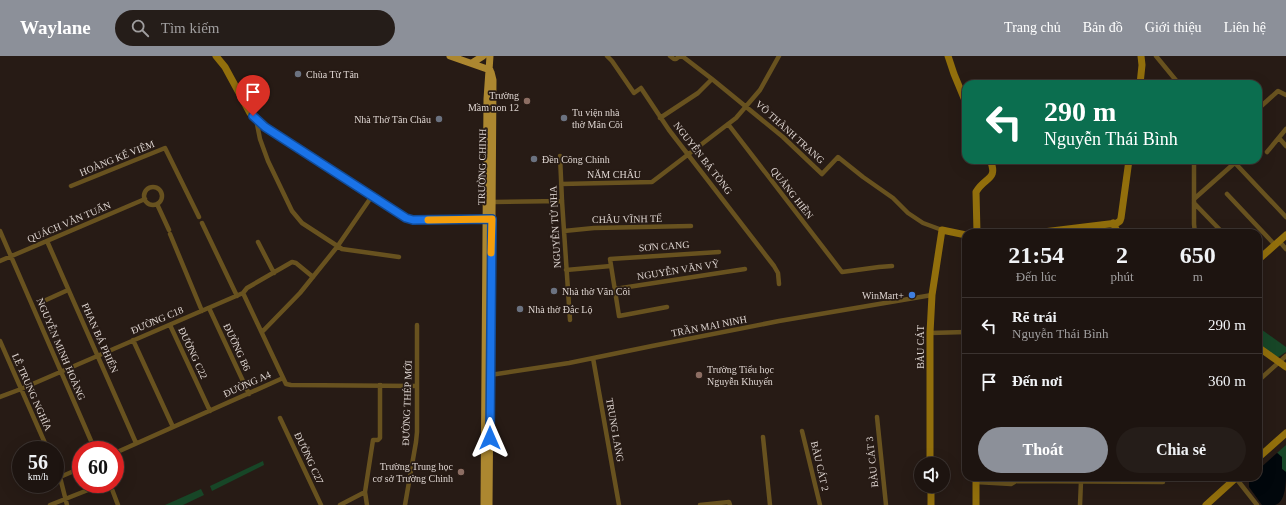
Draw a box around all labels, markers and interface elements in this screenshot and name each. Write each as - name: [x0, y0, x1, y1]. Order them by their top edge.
- search box: [115, 10, 395, 46]
- text: Waylane: [20, 17, 91, 38]
- icon: search: [129, 17, 151, 39]
- text: Tìm kiếm: [161, 20, 219, 36]
- text: Trang chủ: [1004, 20, 1061, 35]
- text: Bản đồ: [1083, 20, 1123, 35]
- text: Giới thiệu: [1145, 20, 1202, 35]
- text: Liên hệ: [1224, 20, 1266, 35]
- marker: Chùa Từ Tân: [293, 69, 303, 79]
- place label: Chùa Từ Tân: [306, 69, 359, 80]
- pin: [236, 75, 270, 116]
- icon: arrive: [242, 81, 264, 103]
- place label: Trường Mầm non 12: [468, 90, 519, 113]
- marker: Trường Mầm non 12: [522, 96, 532, 106]
- icon: left: [978, 96, 1030, 148]
- text: 290 m: [1044, 96, 1116, 127]
- street label: VÕ THÀNH TRANG: [753, 98, 827, 166]
- place label: Tu viện nhà thờ Mân Côi: [572, 107, 623, 130]
- marker: Tu viện nhà thờ Mân Côi: [559, 113, 569, 123]
- place label: Nhà Thờ Tân Châu: [354, 114, 431, 125]
- marker: Nhà Thờ Tân Châu: [434, 114, 444, 124]
- street label: NGUYỄN BÁ TÒNG: [671, 119, 735, 196]
- street label: TRƯỜNG CHINH: [476, 129, 488, 205]
- text: Nguyễn Thái Bình: [1044, 129, 1178, 149]
- street label: HOÀNG KẾ VIÊM: [78, 137, 156, 178]
- marker: Đền Công Chính: [529, 154, 539, 164]
- place label: Đền Công Chính: [542, 154, 610, 165]
- street label: QUẢNG HIỀN: [768, 164, 816, 221]
- street label: NĂM CHÂU: [587, 169, 642, 180]
- street label: NGUYỄN TỬ NHA: [546, 185, 563, 269]
- street label: QUÁCH VĂN TUẤN: [25, 199, 112, 245]
- street label: CHÂU VĨNH TẾ: [592, 212, 662, 225]
- street label: SƠN CANG: [638, 239, 690, 253]
- text: 21:54: [1008, 242, 1064, 268]
- text: 2: [1116, 242, 1128, 268]
- text: 650: [1180, 242, 1216, 268]
- street label: NGUYỄN VĂN VỸ: [636, 257, 720, 282]
- text: Đến lúc: [1016, 269, 1057, 284]
- text: phút: [1110, 269, 1134, 284]
- text: m: [1193, 269, 1203, 284]
- marker: Nhà thờ Văn Côi: [549, 286, 559, 296]
- place label: Nhà thờ Văn Côi: [562, 286, 630, 297]
- place label: WinMart+: [862, 290, 904, 301]
- marker: WinMart+: [907, 290, 917, 300]
- street label: NGUYỄN MINH HOÀNG: [34, 296, 88, 402]
- street label: PHAN BÁ PHIẾN: [80, 301, 121, 375]
- street label: ĐƯỜNG C18: [129, 304, 185, 336]
- marker: Nhà thờ Đắc Lộ: [515, 304, 525, 314]
- place label: Nhà thờ Đắc Lộ: [528, 304, 592, 315]
- text: Rẽ trái: [1012, 309, 1057, 325]
- street label: TRẦN MAI NINH: [670, 312, 748, 339]
- icon: left: [978, 315, 1000, 337]
- text: 290 m: [1208, 317, 1246, 333]
- street label: ĐƯỜNG B6: [221, 322, 253, 372]
- street label: ĐƯỜNG C22: [176, 325, 210, 381]
- street label: BÀU CÁT: [915, 325, 926, 369]
- text: Nguyễn Thái Bình: [1012, 326, 1109, 341]
- street label: LÊ TRUNG NGHĨA: [10, 352, 54, 433]
- street label: ĐƯỜNG THÉP MỚI: [400, 360, 414, 446]
- place label: Trường Tiểu học Nguyễn Khuyến: [707, 364, 775, 387]
- street label: ĐƯỜNG A4: [222, 369, 272, 399]
- marker: Trường Tiểu học Nguyễn Khuyến: [694, 370, 704, 380]
- icon: arrive: [978, 371, 1000, 393]
- text: Đến nơi: [1012, 373, 1062, 389]
- text: 360 m: [1208, 373, 1246, 389]
- street label: TRUNG LANG: [604, 397, 626, 463]
- position arrow: [469, 417, 511, 459]
- button: Thoát: [978, 427, 1108, 473]
- button: Chia sẻ: [1116, 427, 1246, 473]
- street label: ĐƯỜNG C27: [292, 430, 326, 486]
- street label: BÀU CÁT 3: [864, 436, 880, 488]
- street label: BÀU CÁT 2: [809, 440, 831, 492]
- speed limit sign: 60: [72, 441, 124, 493]
- text: 56: [28, 451, 48, 473]
- map controls: [914, 457, 950, 493]
- button: sound: [914, 457, 950, 493]
- place label: Trường Trung học cơ sở Trường Chinh: [373, 461, 454, 484]
- marker: Trường Trung học cơ sở Trường Chinh: [456, 467, 466, 477]
- text: km/h: [28, 471, 48, 482]

